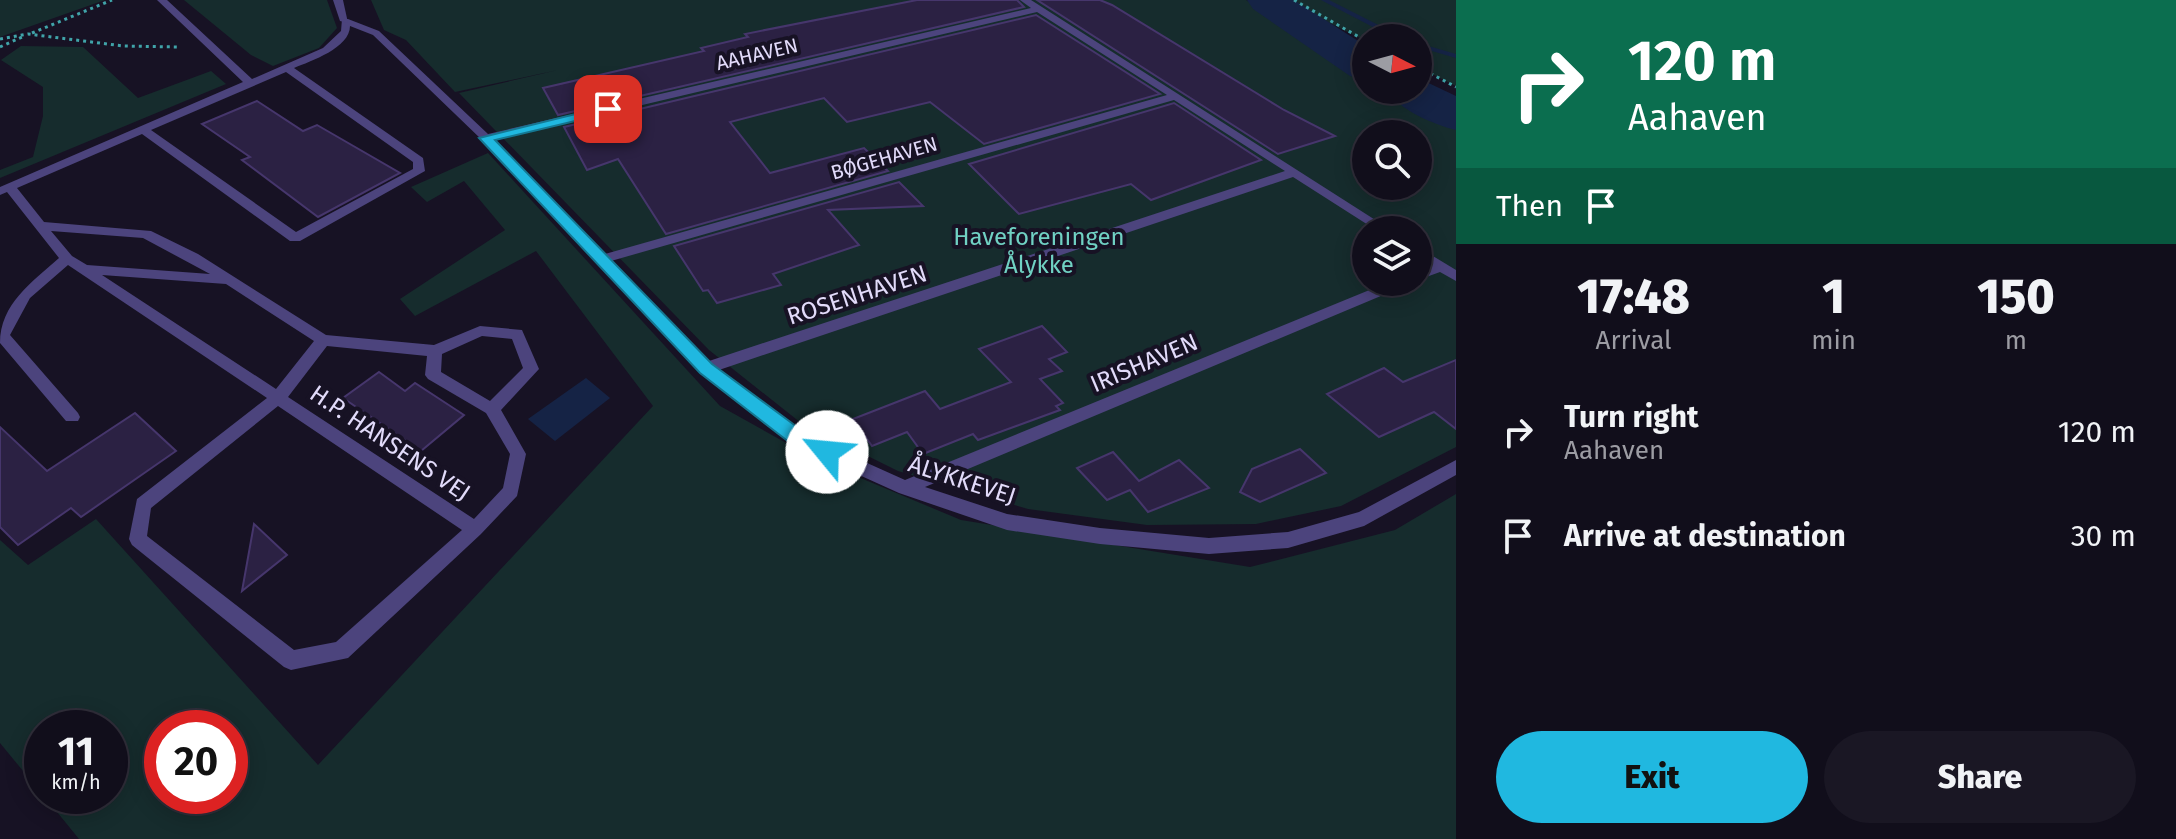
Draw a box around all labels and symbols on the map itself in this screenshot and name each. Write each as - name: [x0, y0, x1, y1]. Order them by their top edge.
- north arrow: [1352, 24, 1432, 104]
- street label: AAHAVEN: [714, 33, 800, 75]
- pin: [574, 75, 642, 143]
- street label: BØGEHAVEN: [828, 131, 940, 185]
- park label: Haveforeningen Ålykke: [953, 223, 1125, 279]
- street label: ROSENHAVEN: [783, 259, 931, 331]
- street label: IRISHAVEN: [1086, 328, 1202, 398]
- street label: H.P. HANSENS VEJ: [305, 379, 475, 507]
- position arrow: [785, 410, 869, 494]
- street label: ÅLYKKEVEJ: [905, 449, 1020, 510]
- speed limit sign: 20: [144, 710, 248, 814]

